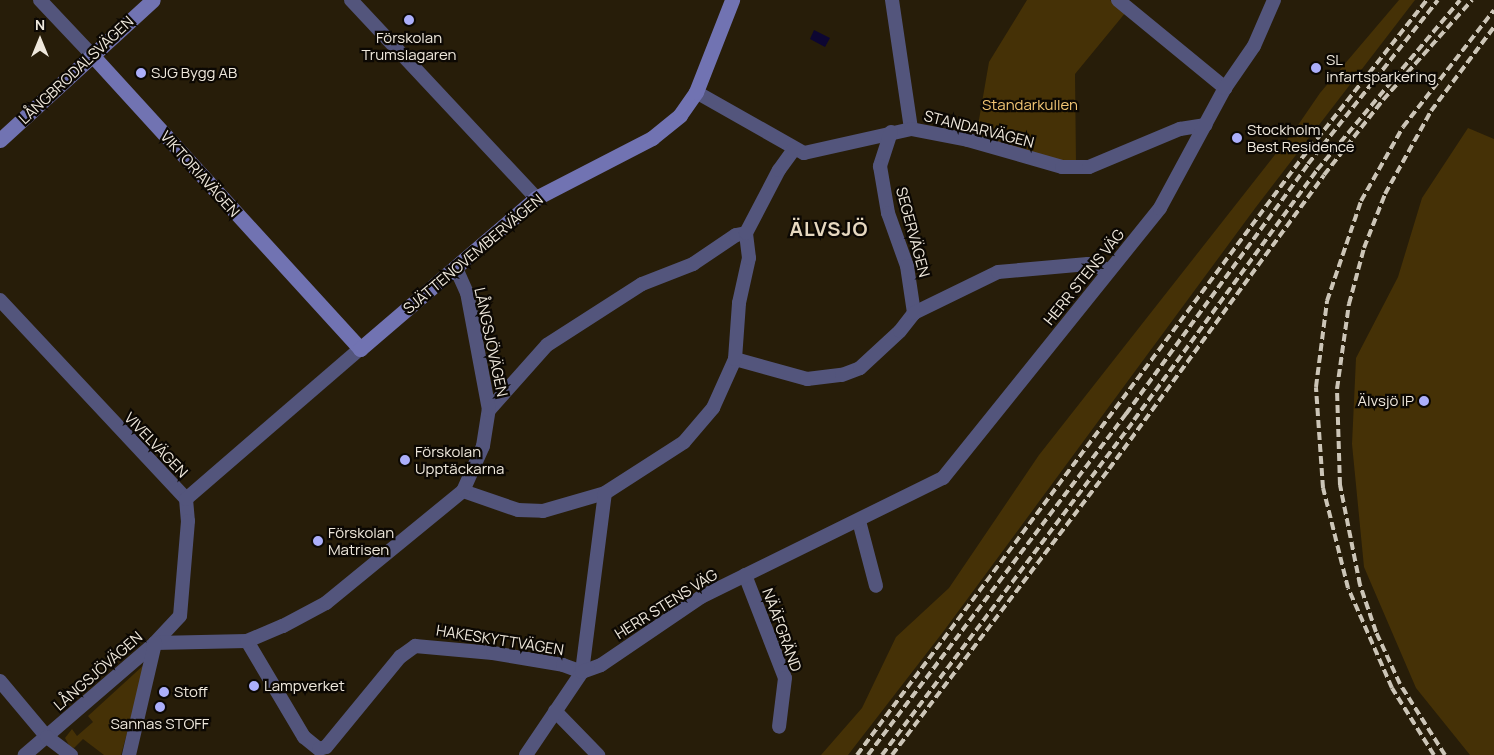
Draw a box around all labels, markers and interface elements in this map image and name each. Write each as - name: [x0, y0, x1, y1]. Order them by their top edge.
- street label: LÅNGBRODALSVÄGEN: [15, 12, 137, 128]
- marker: Förskolan Trumslagaren: [403, 14, 415, 26]
- north arrow: [15, 15, 65, 65]
- place label: Förskolan Trumslagaren: [362, 28, 456, 63]
- place label: SL infartsparkering: [1326, 50, 1437, 85]
- marker: SL infartsparkering: [1310, 62, 1322, 74]
- place label: SJG Bygg AB: [151, 64, 237, 82]
- marker: SJG Bygg AB: [135, 67, 147, 79]
- park label: Standarkullen: [982, 96, 1078, 114]
- street label: STANDARVÄGEN: [922, 107, 1036, 151]
- place label: Stockholm Best Residence: [1247, 120, 1355, 155]
- street label: VIKTORIAVÄGEN: [157, 127, 243, 221]
- marker: Stockholm Best Residence: [1231, 132, 1243, 144]
- street label: SEGERVÄGEN: [892, 185, 934, 279]
- street label: SJÄTTENOVEMBERVÄGEN: [400, 190, 546, 318]
- district label: ÄLVSJÖ: [789, 216, 869, 240]
- street label: HERR STENS VÄG: [1040, 226, 1128, 328]
- street label: LÅNGSJÖVÄGEN: [471, 286, 511, 398]
- place label: Älvsjö IP: [1358, 392, 1414, 410]
- marker: Älvsjö IP: [1418, 395, 1430, 407]
- street label: VIVELVÄGEN: [121, 409, 191, 481]
- place label: Förskolan Upptäckarna: [415, 442, 504, 477]
- marker: Förskolan Upptäckarna: [399, 454, 411, 466]
- place label: Förskolan Matrisen: [328, 523, 394, 558]
- marker: Förskolan Matrisen: [312, 535, 324, 547]
- street label: HERR STENS VÄG: [611, 565, 721, 643]
- street label: NÄÄFGRÄND: [759, 586, 805, 674]
- street label: HAKESKYTTVÄGEN: [435, 621, 565, 659]
- street label: LÅNGSJÖVÄGEN: [50, 628, 146, 714]
- place label: Lampverket: [264, 677, 345, 695]
- marker: Lampverket: [248, 680, 260, 692]
- place label: Stoff: [174, 683, 208, 701]
- marker: Stoff: [158, 686, 170, 698]
- marker: Sannas STOFF: [154, 701, 166, 713]
- place label: Sannas STOFF: [111, 715, 209, 733]

